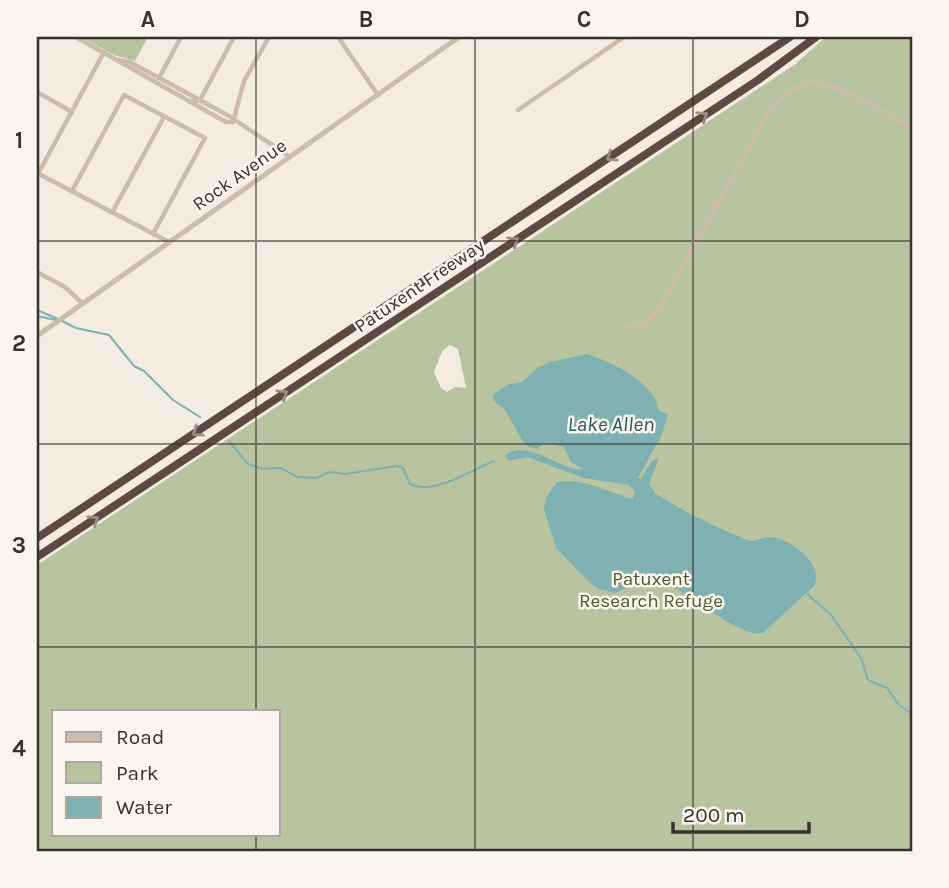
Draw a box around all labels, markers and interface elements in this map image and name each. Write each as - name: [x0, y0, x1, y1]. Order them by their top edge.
- text: A: [141, 6, 155, 33]
- text: B: [359, 6, 373, 33]
- text: C: [577, 6, 591, 33]
- text: D: [794, 6, 810, 33]
- one-way arrow: [696, 111, 709, 124]
- text: 1: [15, 127, 23, 154]
- street label: Rock Avenue: [188, 134, 291, 215]
- one-way arrow: [606, 149, 619, 162]
- street label: Patuxent Freeway: [351, 234, 489, 337]
- one-way arrow: [506, 237, 519, 250]
- text: 2: [12, 330, 26, 357]
- one-way arrow: [276, 389, 289, 402]
- water label: Lake Allen: [568, 412, 654, 436]
- one-way arrow: [192, 423, 205, 436]
- one-way arrow: [86, 515, 99, 528]
- text: 3: [12, 532, 26, 559]
- park label: Patuxent Research Refuge: [579, 568, 723, 612]
- legend: [52, 710, 280, 836]
- text: Road: [116, 725, 164, 749]
- text: 4: [12, 735, 26, 762]
- text: Park: [116, 761, 159, 785]
- scale bar: [673, 790, 809, 834]
- text: Water: [116, 795, 172, 819]
- text: 200 m: [683, 803, 745, 827]

